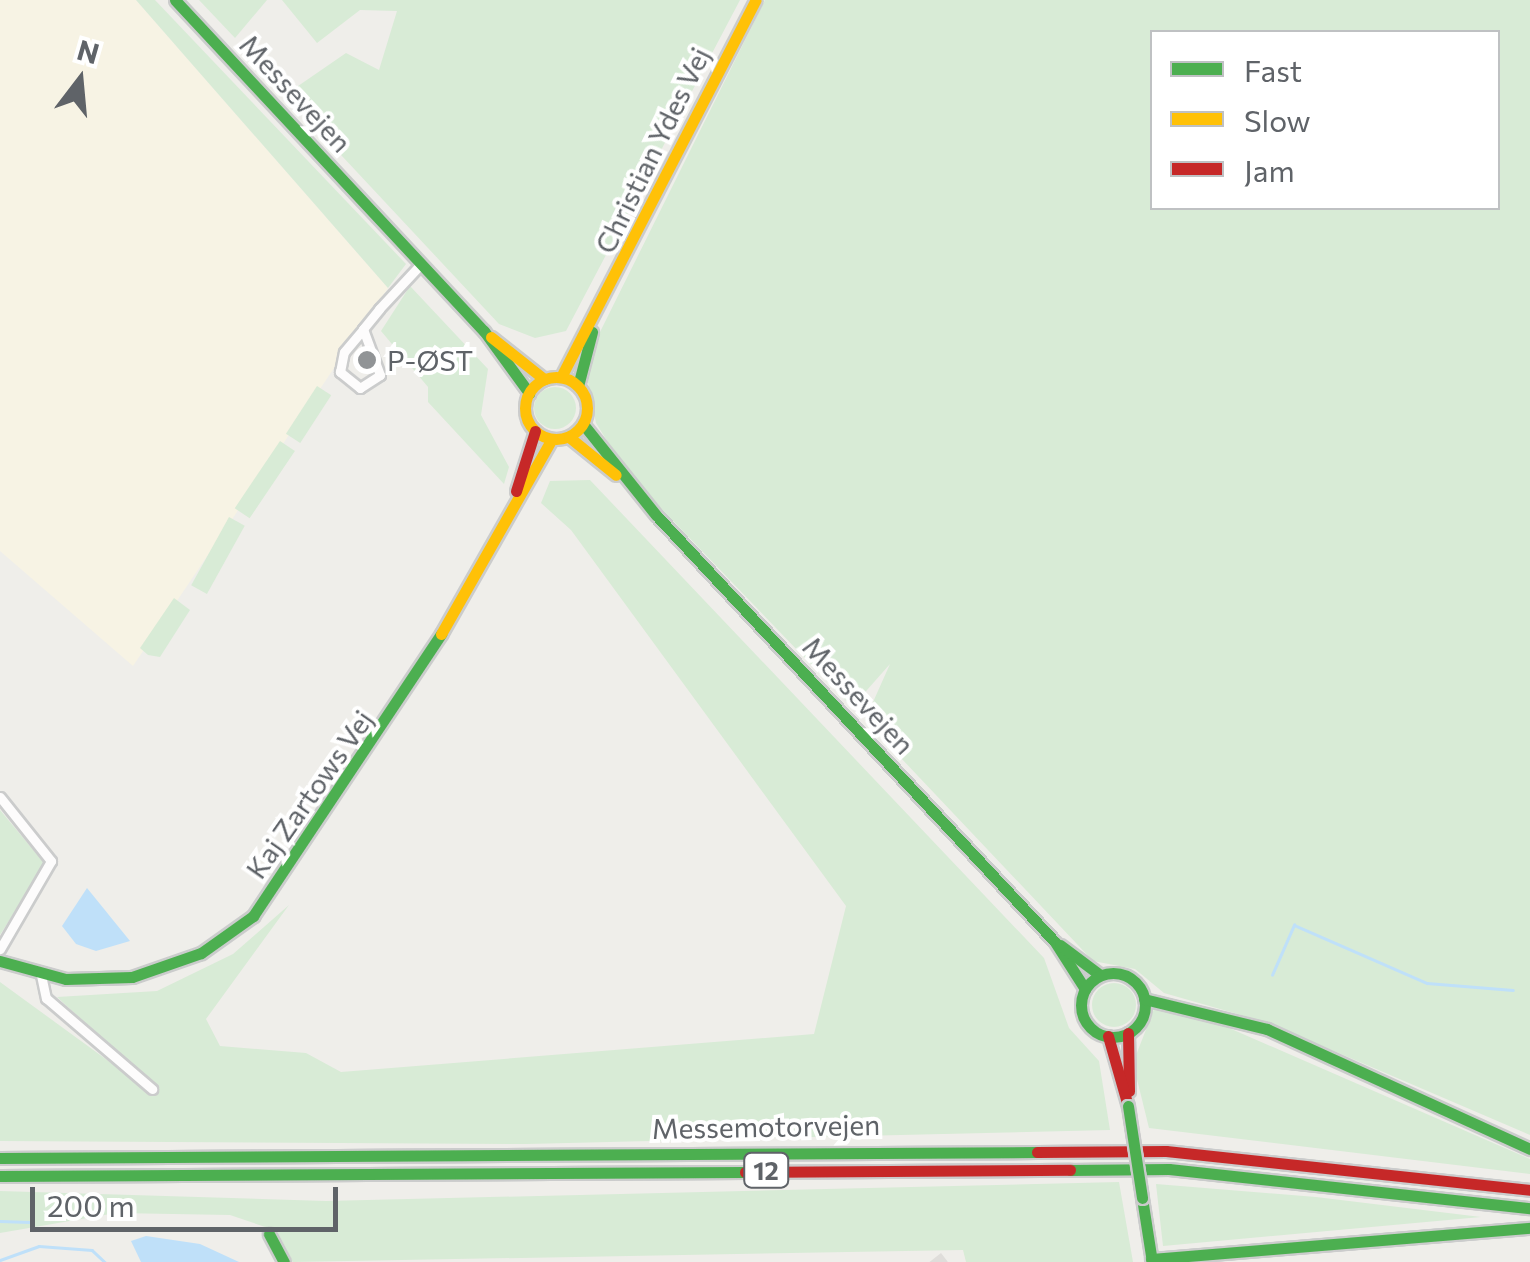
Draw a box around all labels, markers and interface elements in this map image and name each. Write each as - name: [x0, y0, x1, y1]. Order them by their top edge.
- street label: Messevejen: [233, 27, 359, 159]
- north arrow: [30, 30, 130, 130]
- legend: [1150, 30, 1500, 210]
- text: N: [73, 32, 103, 70]
- street label: Christian Ydes Vej: [588, 42, 716, 258]
- text: Fast: [1244, 51, 1302, 88]
- text: Slow: [1244, 101, 1311, 138]
- text: Jam: [1244, 151, 1295, 188]
- place label: P-ØST: [387, 343, 473, 377]
- marker: P-ØST: [356, 349, 378, 371]
- street label: Messevejen: [796, 629, 922, 761]
- street label: Kaj Zartows Vej: [239, 703, 379, 885]
- street label: Messemotorvejen: [651, 1107, 881, 1145]
- road number: 12: [741, 1150, 791, 1190]
- scale bar: [35, 1167, 342, 1229]
- text: 200 m: [47, 1186, 135, 1223]

